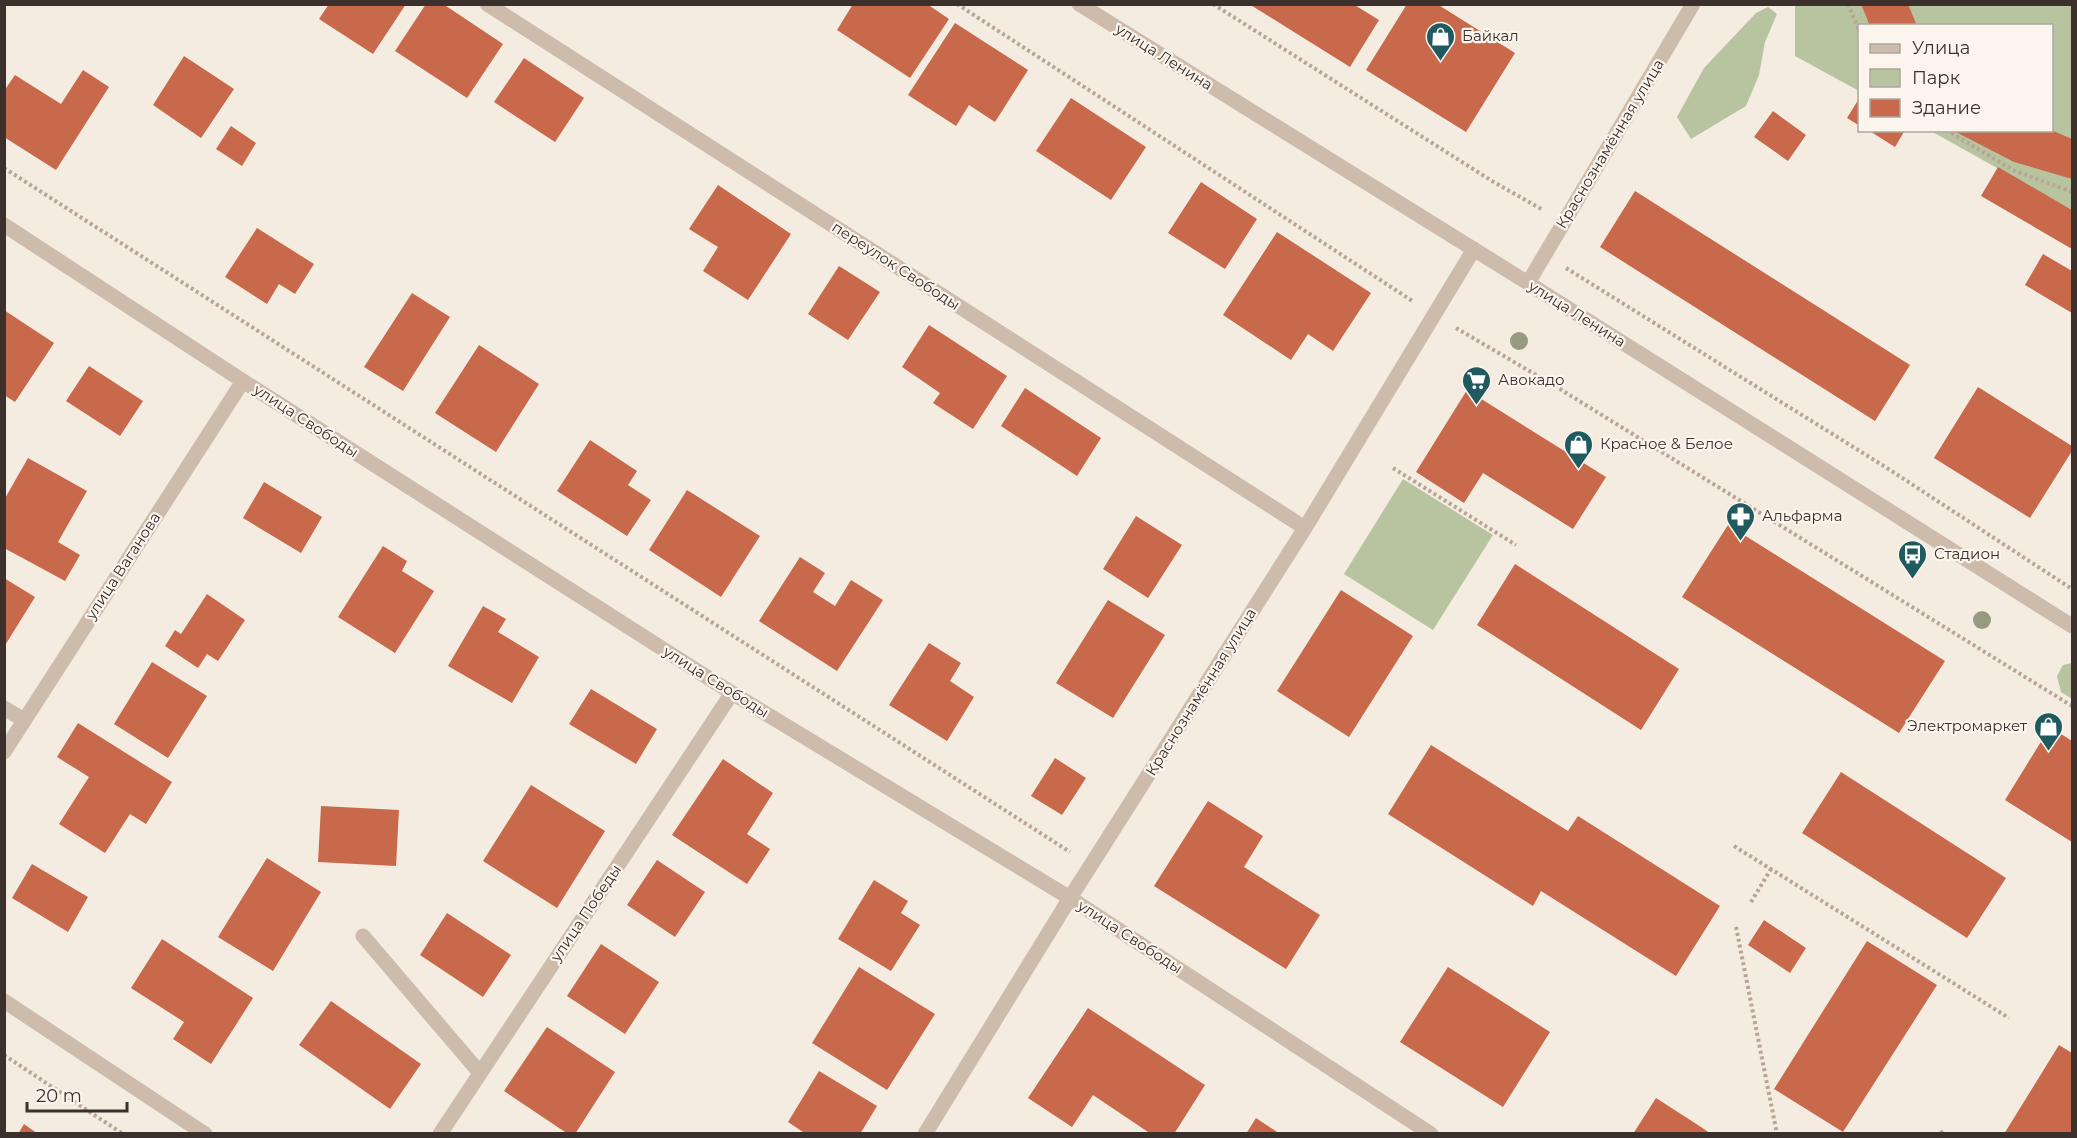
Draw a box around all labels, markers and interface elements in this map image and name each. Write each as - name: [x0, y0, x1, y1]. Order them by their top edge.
- street label: улица Ленина: [1111, 19, 1216, 94]
- shop icon: Байкал: [1425, 20, 1457, 62]
- legend: [1858, 24, 2053, 132]
- place label: Байкал: [1462, 26, 1519, 45]
- text: Улица: [1912, 37, 1970, 59]
- street label: Краснознамённая улица: [1551, 56, 1668, 232]
- text: Парк: [1912, 67, 1961, 89]
- text: Здание: [1912, 97, 1981, 119]
- street label: переулок Свободы: [829, 217, 964, 314]
- street label: улица Ленина: [1524, 276, 1629, 351]
- supermarket icon: Авокадо: [1461, 364, 1493, 406]
- place label: Авокадо: [1498, 370, 1564, 389]
- street label: улица Свободы: [249, 379, 362, 462]
- shop icon: Красное & Белое: [1563, 428, 1595, 470]
- place label: Красное & Белое: [1600, 434, 1733, 453]
- pharmacy icon: Альфарма: [1725, 500, 1757, 542]
- place label: Альфарма: [1762, 506, 1842, 525]
- street label: улица Ваганова: [80, 508, 164, 624]
- bus stop icon: Стадион: [1897, 538, 1929, 580]
- place label: Стадион: [1934, 544, 2000, 563]
- street label: Краснознамённая улица: [1141, 604, 1260, 779]
- street label: улица Свободы: [659, 641, 773, 722]
- shop icon: Электромаркет: [2032, 710, 2064, 752]
- place label: Электромаркет: [1907, 716, 2028, 735]
- street label: улица Победы: [545, 860, 625, 966]
- street label: улица Свободы: [1073, 895, 1186, 978]
- scale bar: [27, 1075, 128, 1113]
- text: 20 m: [36, 1085, 82, 1107]

